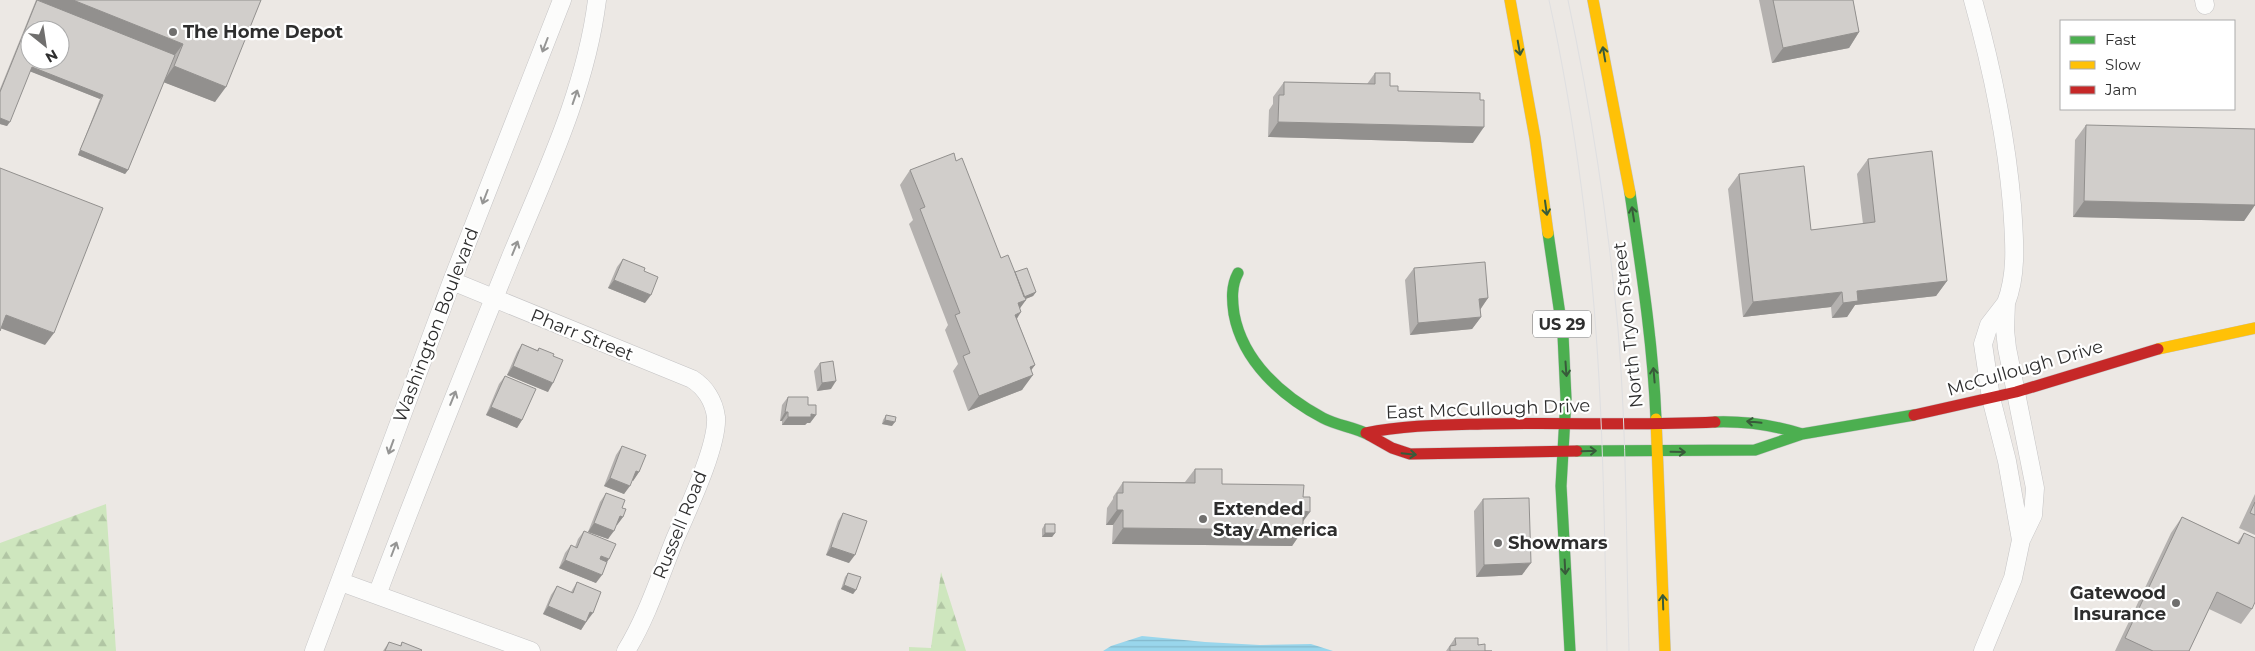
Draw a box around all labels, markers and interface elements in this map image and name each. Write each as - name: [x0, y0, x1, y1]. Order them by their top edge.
- north arrow: [20, 20, 70, 70]
- legend: [2060, 20, 2235, 110]
- place label: The Home Depot: [183, 21, 343, 43]
- marker: The Home Depot: [167, 26, 179, 38]
- text: Fast: [2105, 30, 2136, 49]
- one-way arrow: [539, 38, 548, 53]
- one-way arrow: [1514, 40, 1524, 56]
- text: N: [42, 46, 61, 67]
- one-way arrow: [1598, 46, 1608, 62]
- text: Slow: [2105, 55, 2141, 74]
- text: Jam: [2104, 80, 2137, 99]
- one-way arrow: [571, 90, 580, 105]
- one-way arrow: [480, 188, 489, 204]
- one-way arrow: [1541, 200, 1551, 216]
- one-way arrow: [1628, 206, 1638, 222]
- street label: Washington Boulevard: [389, 225, 483, 425]
- one-way arrow: [510, 241, 520, 256]
- street label: North Tryon Street: [1608, 241, 1648, 409]
- street label: Pharr Street: [527, 304, 637, 366]
- road number: US 29: [1533, 310, 1591, 338]
- street label: McCullough Drive: [1944, 335, 2106, 401]
- one-way arrow: [1561, 361, 1570, 377]
- one-way arrow: [1649, 367, 1658, 383]
- one-way arrow: [449, 391, 458, 406]
- street label: East McCullough Drive: [1385, 394, 1591, 424]
- one-way arrow: [1747, 418, 1763, 427]
- one-way arrow: [386, 439, 395, 454]
- one-way arrow: [1580, 446, 1597, 456]
- one-way arrow: [1670, 447, 1686, 457]
- one-way arrow: [1401, 449, 1417, 458]
- street label: Russell Road: [648, 468, 712, 582]
- place label: Extended Stay America: [1213, 498, 1338, 541]
- marker: Extended Stay America: [1197, 513, 1209, 525]
- place label: Showmars: [1508, 532, 1608, 554]
- marker: Showmars: [1492, 537, 1504, 549]
- one-way arrow: [390, 542, 399, 558]
- one-way arrow: [1561, 558, 1570, 574]
- place label: Gatewood Insurance: [2070, 582, 2166, 625]
- one-way arrow: [1658, 595, 1668, 611]
- marker: Gatewood Insurance: [2170, 597, 2182, 609]

